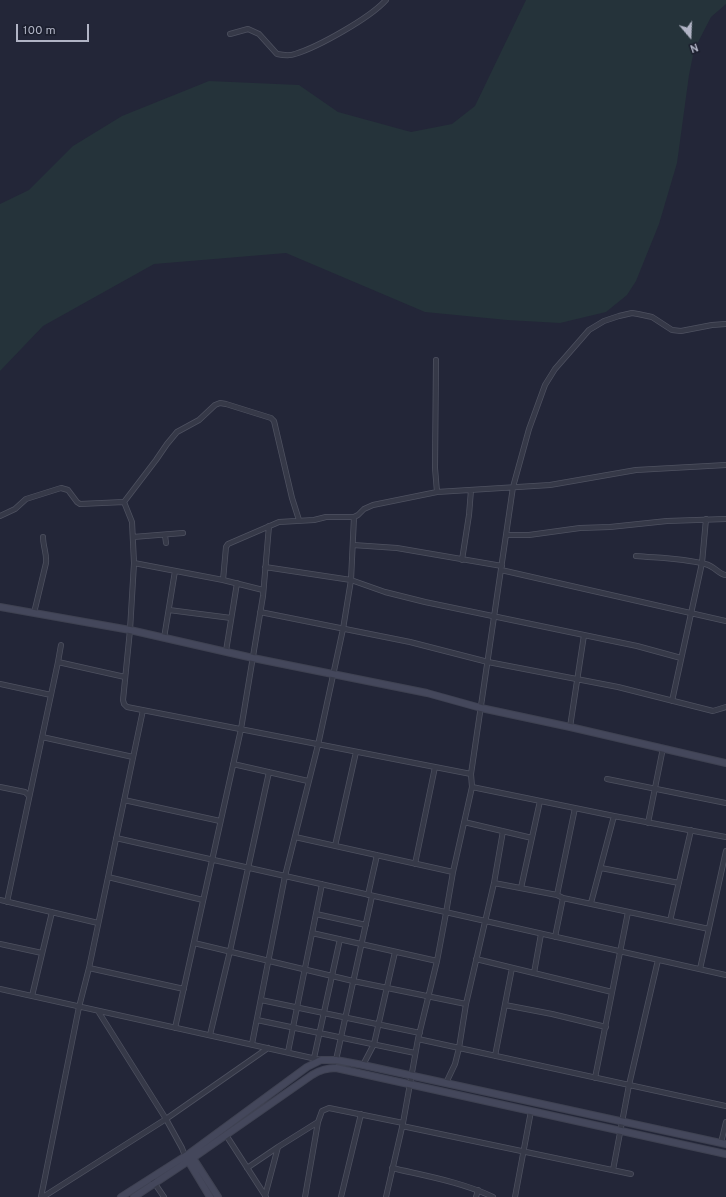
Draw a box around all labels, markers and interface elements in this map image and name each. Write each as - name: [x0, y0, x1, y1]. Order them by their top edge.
- scale bar: [18, 16, 91, 42]
- north arrow: [670, 16, 710, 56]
- text: 100 m: [23, 23, 56, 39]
- text: N: [688, 39, 700, 55]

